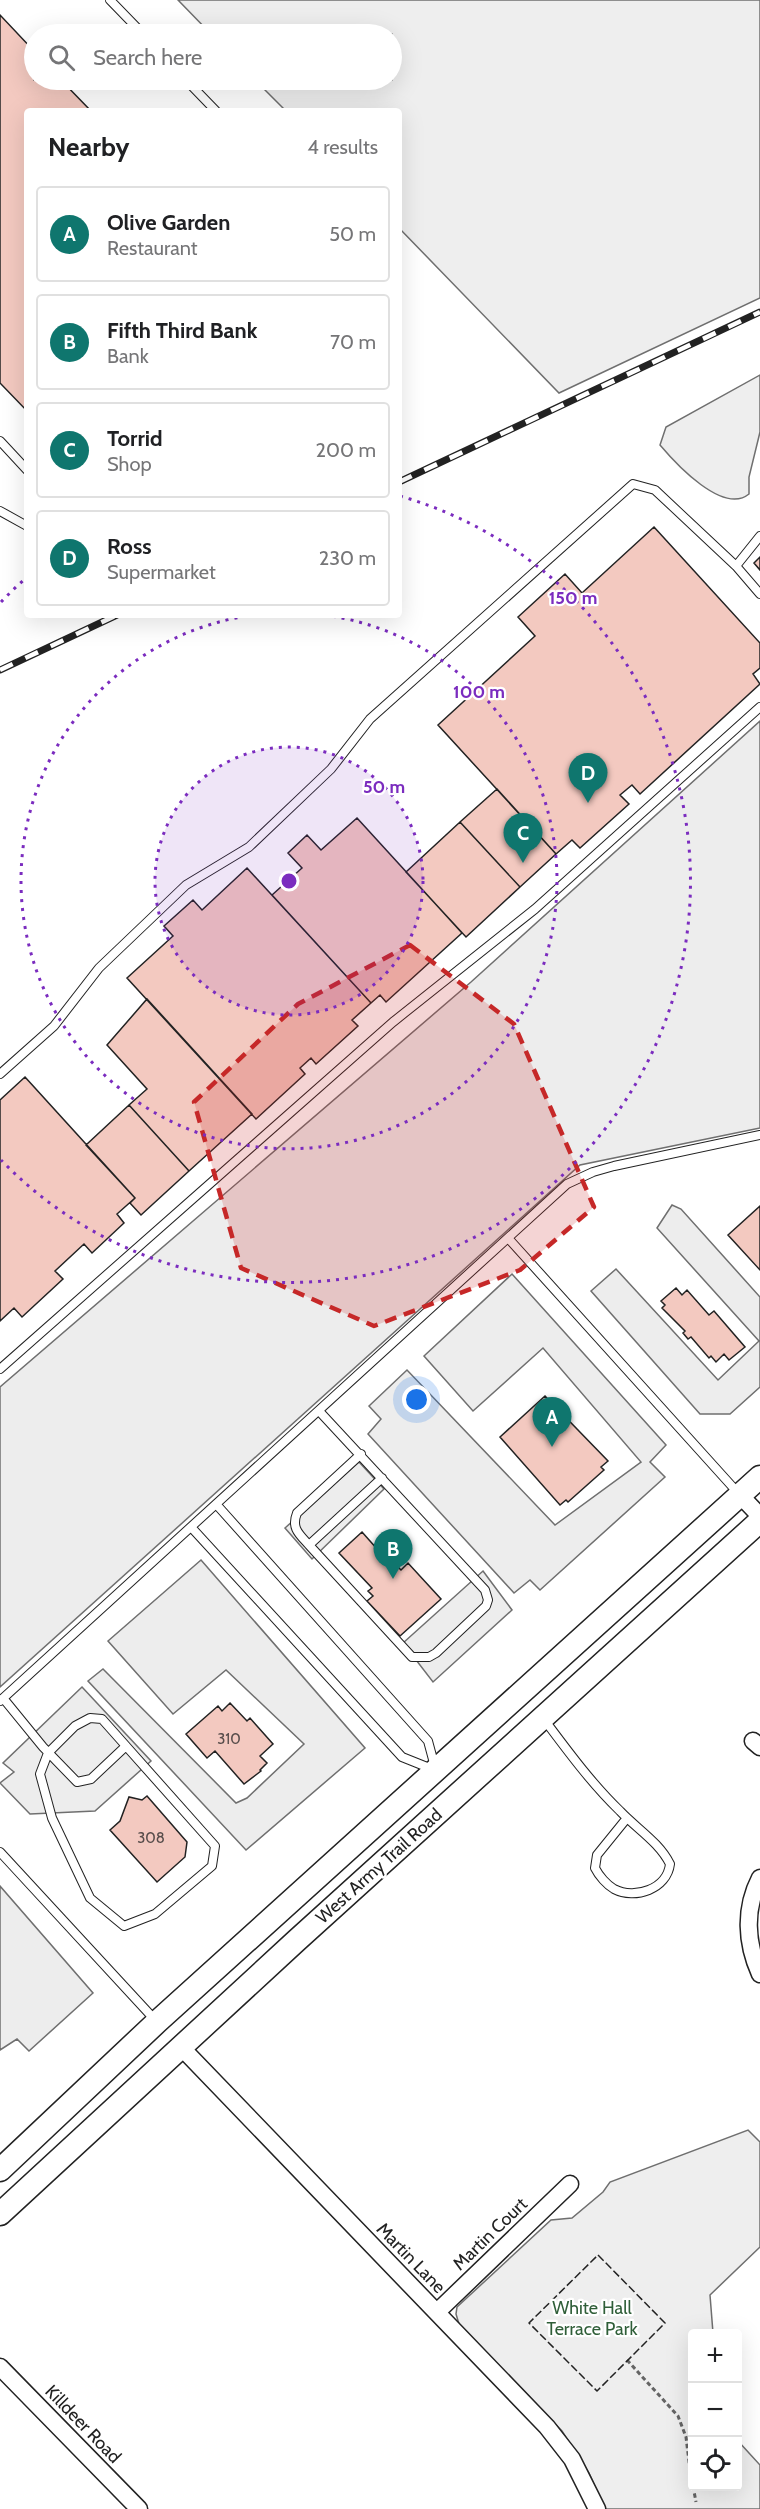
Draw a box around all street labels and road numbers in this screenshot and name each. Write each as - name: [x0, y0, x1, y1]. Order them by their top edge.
- street label: West Army Trail Road: [311, 1804, 447, 1928]
- street label: Martin Court: [448, 2193, 532, 2275]
- street label: Martin Lane: [372, 2218, 450, 2298]
- street label: Killdeer Road: [40, 2380, 126, 2468]

